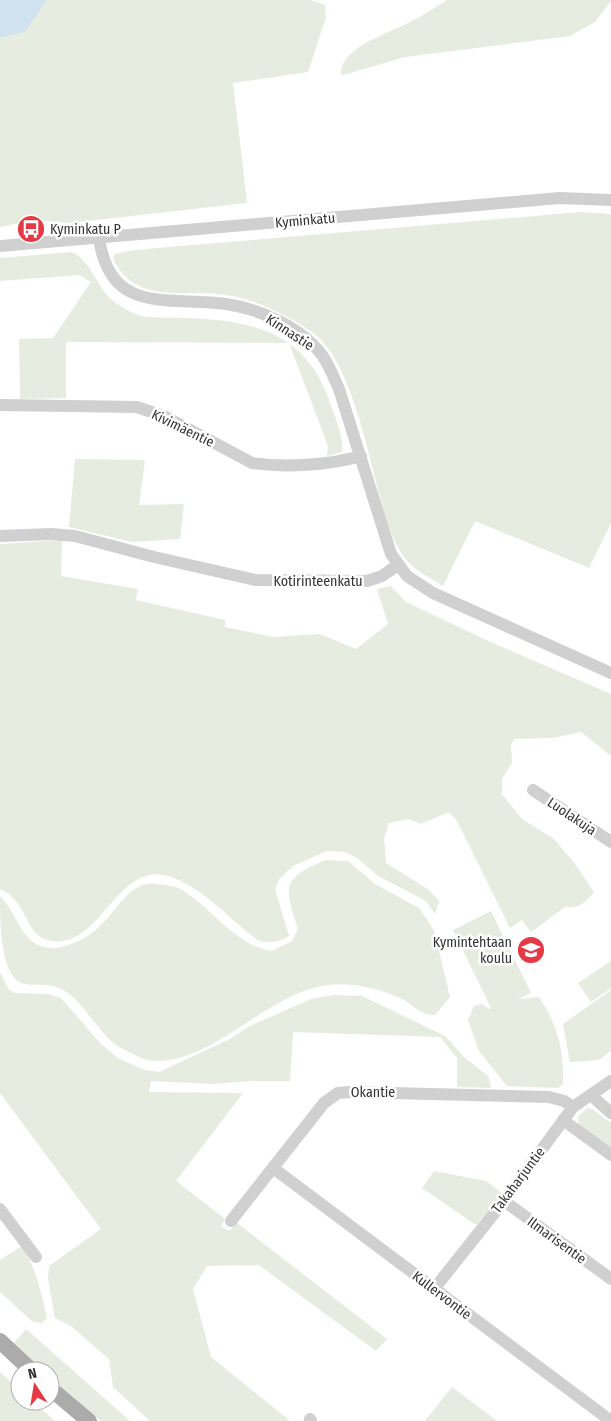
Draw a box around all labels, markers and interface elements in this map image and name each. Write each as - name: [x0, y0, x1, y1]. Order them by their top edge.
- street label: Kyminkatu: [274, 209, 336, 232]
- bus stop icon: Kyminkatu P: [16, 214, 46, 244]
- place label: Kyminkatu P: [50, 221, 121, 238]
- street label: Kinnastie: [263, 311, 317, 354]
- street label: Kivimäentie: [149, 406, 217, 451]
- street label: Kotirinteenkatu: [273, 573, 363, 590]
- street label: Luolakuja: [544, 794, 600, 839]
- place label: Kymintehtaan koulu: [433, 934, 512, 967]
- school or university icon: Kymintehtaan koulu: [516, 935, 546, 965]
- street label: Okantie: [351, 1084, 395, 1101]
- street label: Takaharjuntie: [488, 1144, 549, 1217]
- street label: Ilmarisentie: [524, 1213, 590, 1268]
- street label: Kullervontie: [409, 1268, 475, 1323]
- north arrow: [10, 1361, 60, 1411]
- text: N: [27, 1365, 38, 1383]

